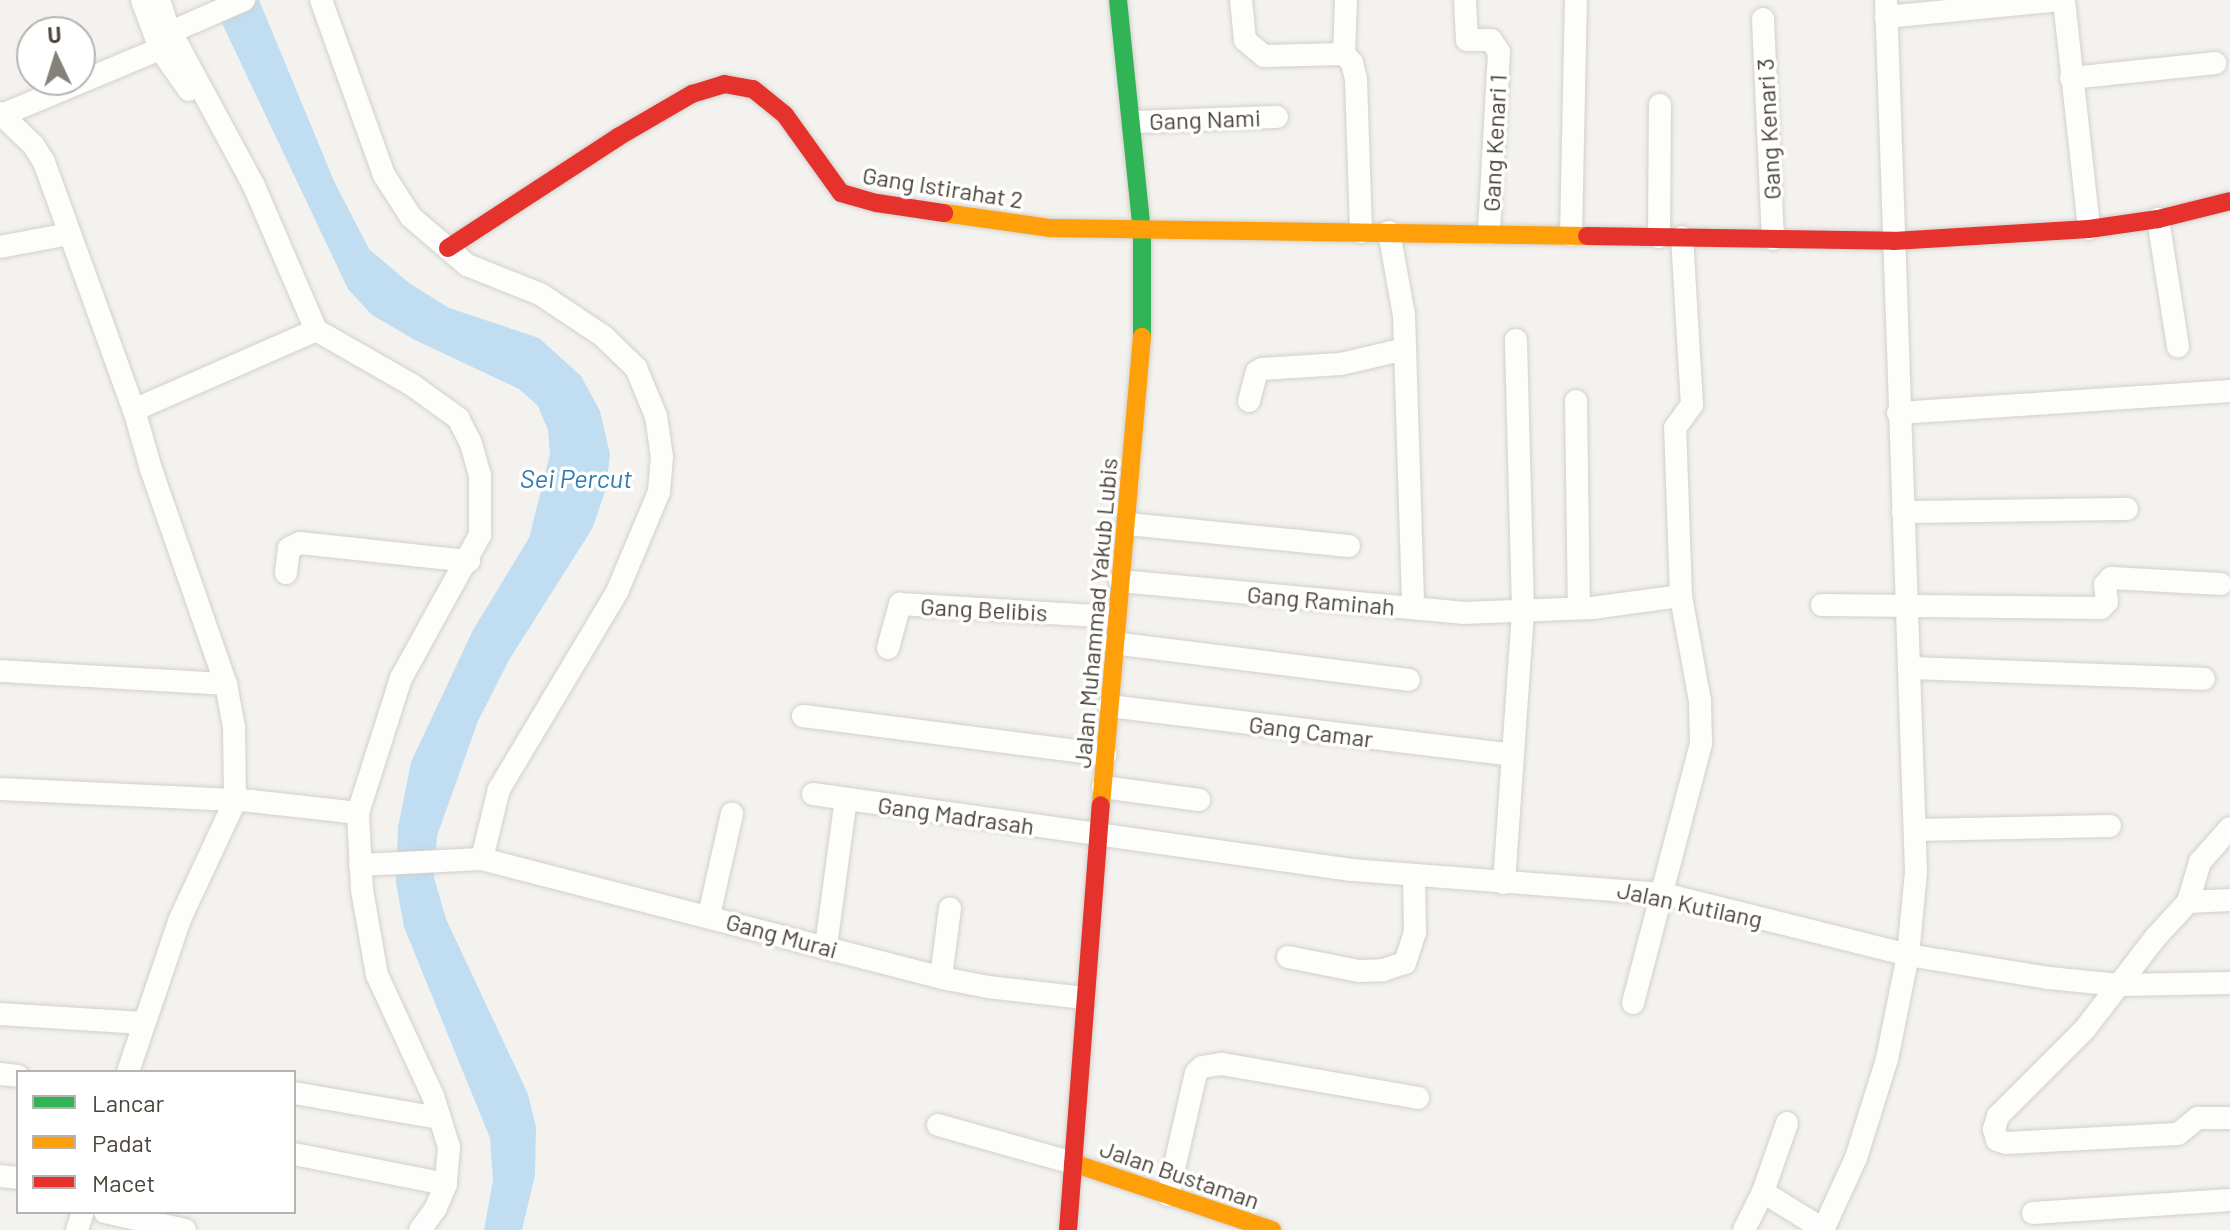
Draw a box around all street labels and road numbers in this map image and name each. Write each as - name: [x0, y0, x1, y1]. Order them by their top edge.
- street label: Gang Kenari 3: [1750, 57, 1786, 201]
- street label: Gang Kenari 1: [1476, 73, 1512, 213]
- street label: Gang Nami: [1149, 103, 1261, 135]
- street label: Gang Istirahat 2: [861, 160, 1025, 214]
- street label: Jalan Muhammad Yakub Lubis: [1067, 457, 1123, 769]
- street label: Gang Raminah: [1246, 579, 1396, 621]
- street label: Gang Belibis: [920, 591, 1048, 627]
- street label: Gang Camar: [1247, 709, 1375, 753]
- street label: Gang Madrasah: [876, 790, 1036, 840]
- street label: Jalan Kutilang: [1615, 875, 1765, 933]
- street label: Gang Murai: [723, 906, 841, 964]
- street label: Jalan Bustaman: [1096, 1133, 1264, 1215]

